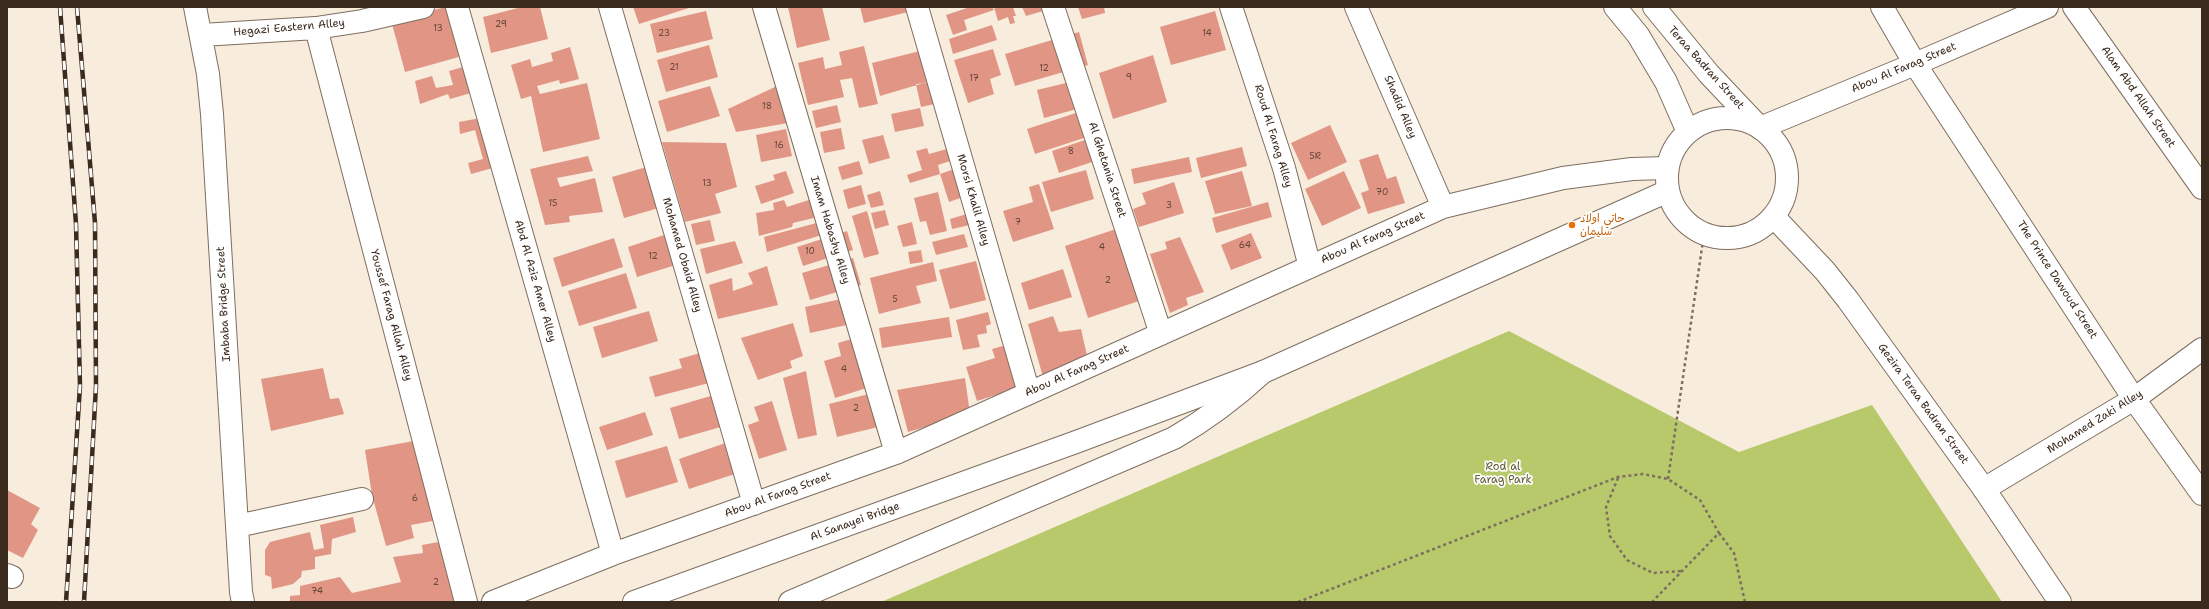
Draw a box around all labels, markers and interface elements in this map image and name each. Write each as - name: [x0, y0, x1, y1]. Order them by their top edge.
- street label: Hegazi Eastern Alley: [233, 17, 345, 39]
- house number: 29: [495, 20, 507, 30]
- house number: 13: [433, 24, 443, 34]
- street label: Teraa Badran Street: [1665, 24, 1747, 112]
- house number: 23: [658, 29, 670, 39]
- house number: 14: [1202, 29, 1212, 39]
- street label: Abou Al Farag Street: [1850, 40, 1958, 96]
- street label: Alam Abd Allah Street: [2098, 44, 2178, 150]
- house number: 21: [669, 63, 679, 73]
- house number: 12: [1039, 64, 1049, 74]
- house number: 9: [1126, 73, 1132, 83]
- house number: 17: [969, 74, 979, 84]
- street label: Shadid Alley: [1381, 74, 1419, 140]
- street label: Roud Al Farag Alley: [1251, 83, 1295, 189]
- house number: 18: [762, 102, 772, 112]
- street label: Al Ghetania Street: [1085, 120, 1129, 220]
- house number: 16: [774, 141, 784, 151]
- house number: 8: [1068, 147, 1074, 157]
- house number: 5R: [1309, 152, 1321, 162]
- street label: Morsi Khalil Alley: [954, 153, 992, 247]
- street label: Imam Habashy Alley: [807, 174, 853, 286]
- house number: 13: [702, 179, 712, 189]
- house number: 70: [1376, 188, 1388, 198]
- street label: Mohamed Obaid Alley: [659, 196, 705, 314]
- house number: 15: [548, 199, 558, 209]
- house number: 3: [1166, 201, 1172, 211]
- street label: Abou Al Farag Street: [1319, 209, 1427, 267]
- place label: حاتي اولاد سليمان: [1580, 212, 1625, 238]
- street label: Abd Al Aziz Amer Alley: [511, 218, 559, 344]
- house number: 7: [1015, 218, 1021, 228]
- street label: The Prince Dawoud Street: [2014, 218, 2100, 342]
- marker: حاتي اولاد سليمان: [1567, 220, 1577, 230]
- house number: 64: [1239, 241, 1251, 251]
- house number: 4: [1099, 243, 1105, 253]
- street label: Imbaba Bridge Street: [214, 246, 234, 362]
- house number: 10: [805, 247, 815, 257]
- street label: Youssef Farag Allah Alley: [367, 248, 415, 382]
- house number: 12: [648, 252, 658, 262]
- house number: 2: [1105, 276, 1111, 286]
- house number: 5: [892, 295, 898, 305]
- street label: Gezira Teraa Badran Street: [1875, 341, 1971, 467]
- street label: Abou Al Farag Street: [1023, 342, 1131, 400]
- house number: 4: [841, 365, 847, 375]
- street label: Mohamed Zaki Alley: [2045, 387, 2145, 457]
- house number: 2: [853, 404, 859, 414]
- park label: Rod al Farag Park: [1474, 460, 1532, 486]
- street label: Abou Al Farag Street: [723, 470, 833, 520]
- house number: 6: [412, 494, 418, 504]
- street label: Al Sanayei Bridge: [808, 500, 902, 544]
- house number: 2: [433, 578, 439, 588]
- house number: 74: [311, 587, 323, 597]

